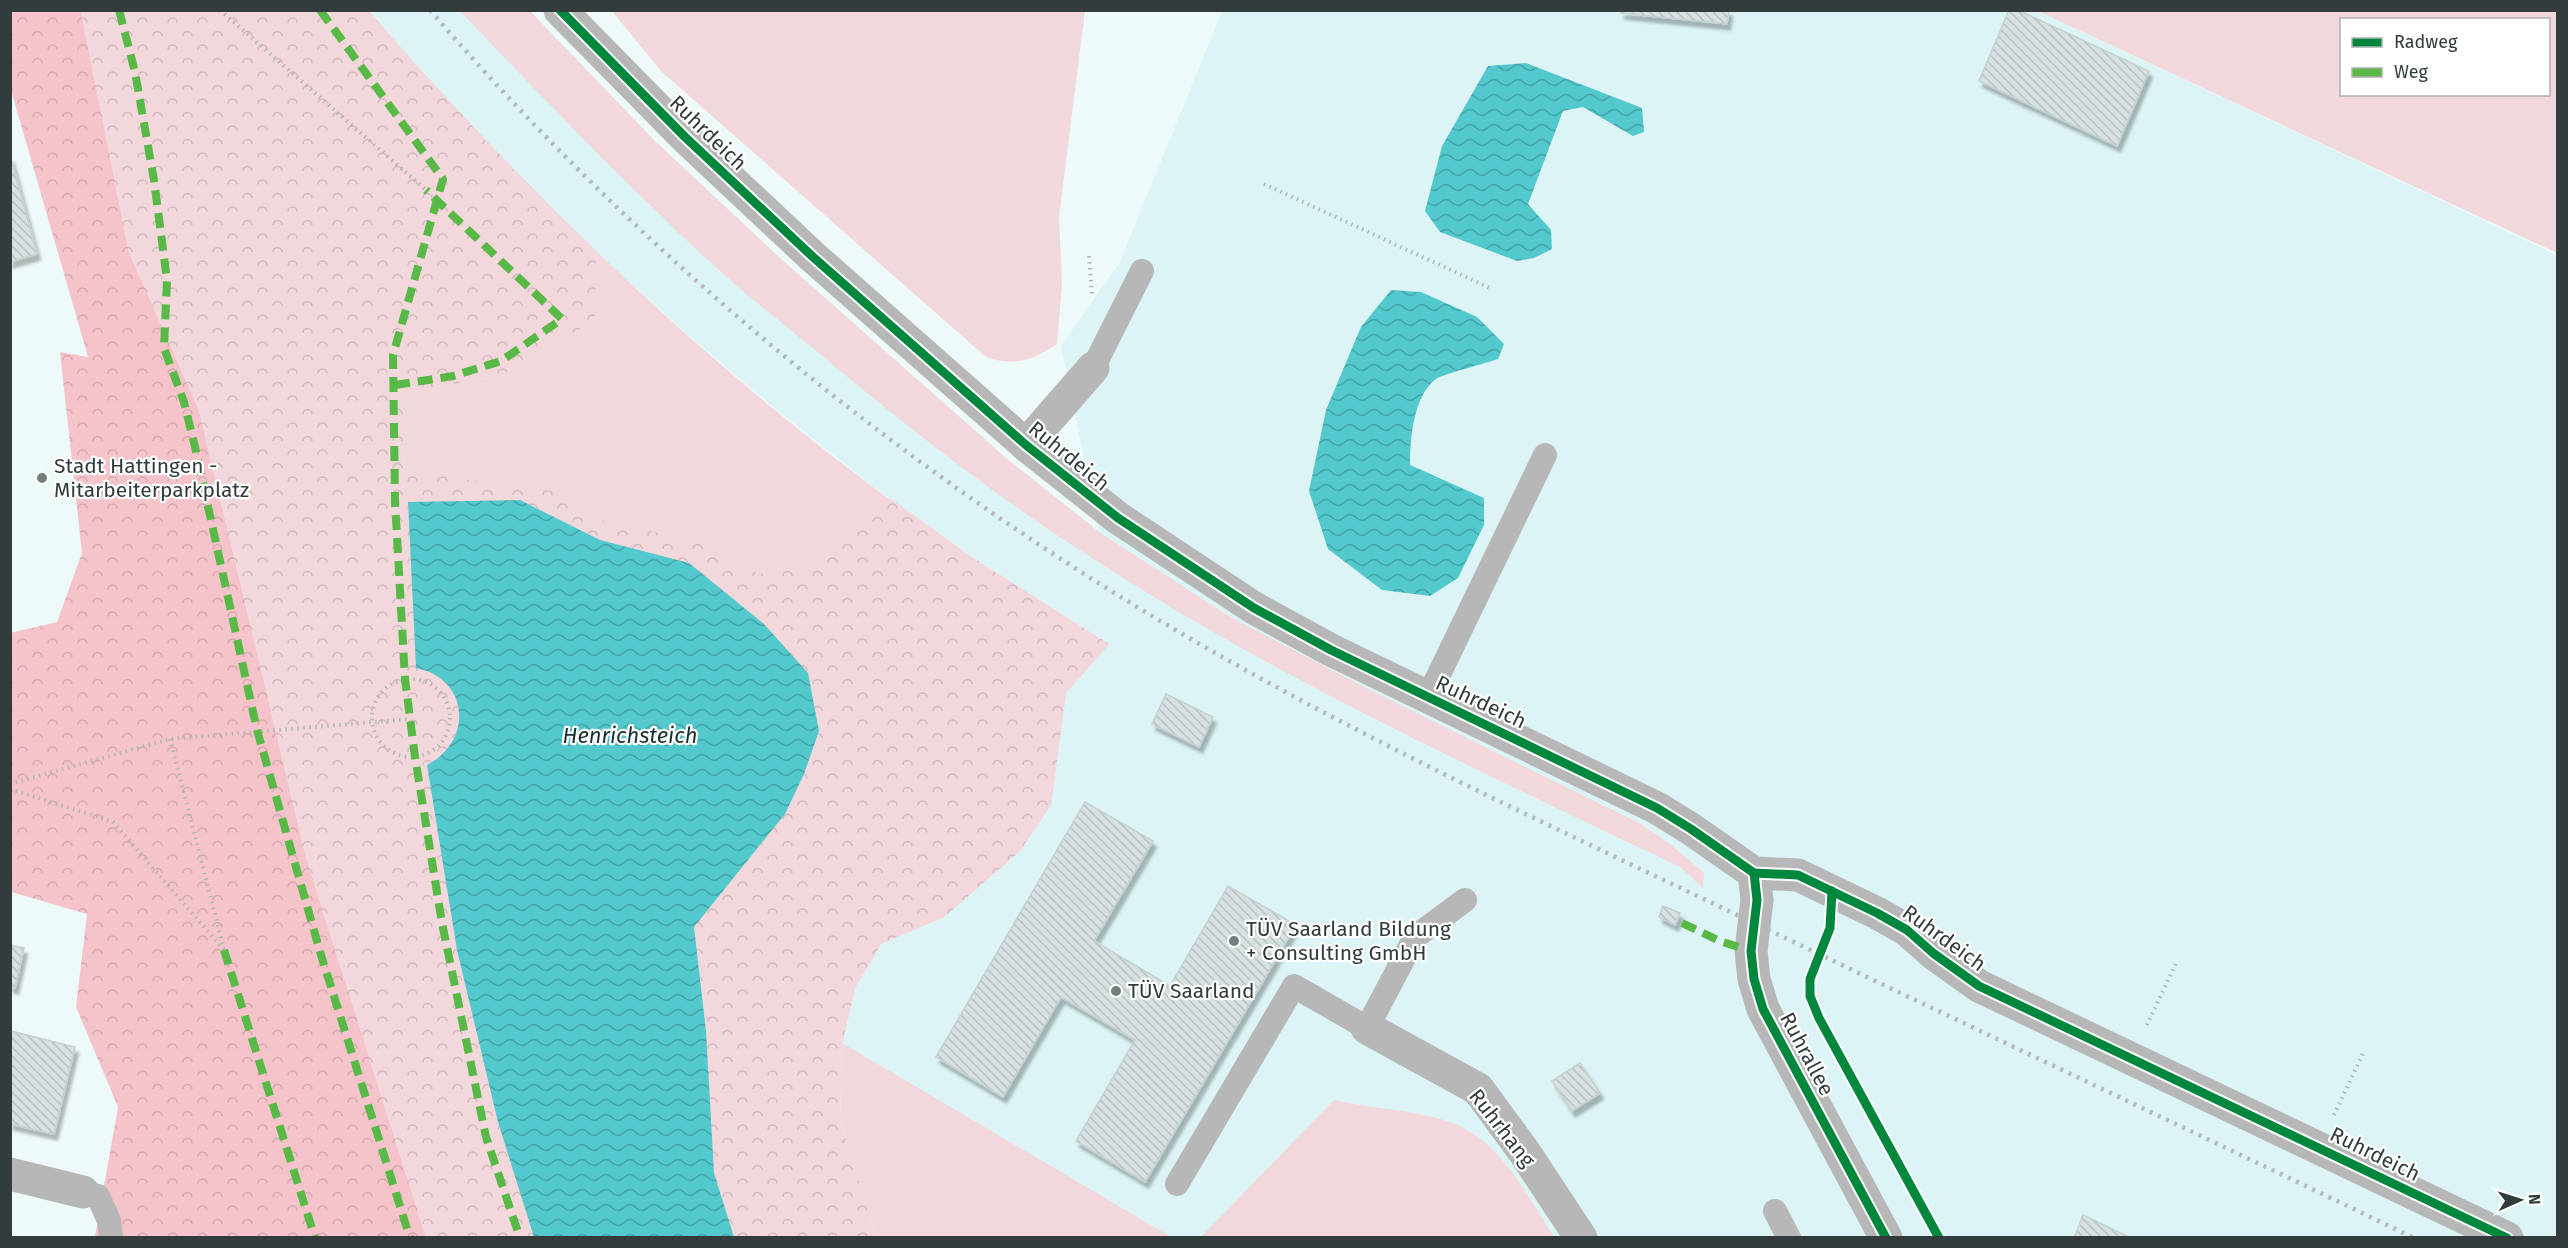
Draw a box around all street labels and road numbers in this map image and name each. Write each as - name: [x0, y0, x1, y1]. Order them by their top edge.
- street label: Ruhrdeich: [664, 90, 752, 176]
- street label: Ruhrdeich: [1023, 415, 1115, 497]
- street label: Ruhrdeich: [1432, 670, 1530, 734]
- street label: Ruhrdeich: [1897, 899, 1991, 977]
- street label: Ruhrallee: [1774, 1008, 1840, 1100]
- street label: Ruhrhang: [1463, 1084, 1541, 1172]
- street label: Ruhrdeich: [2326, 1121, 2424, 1187]

